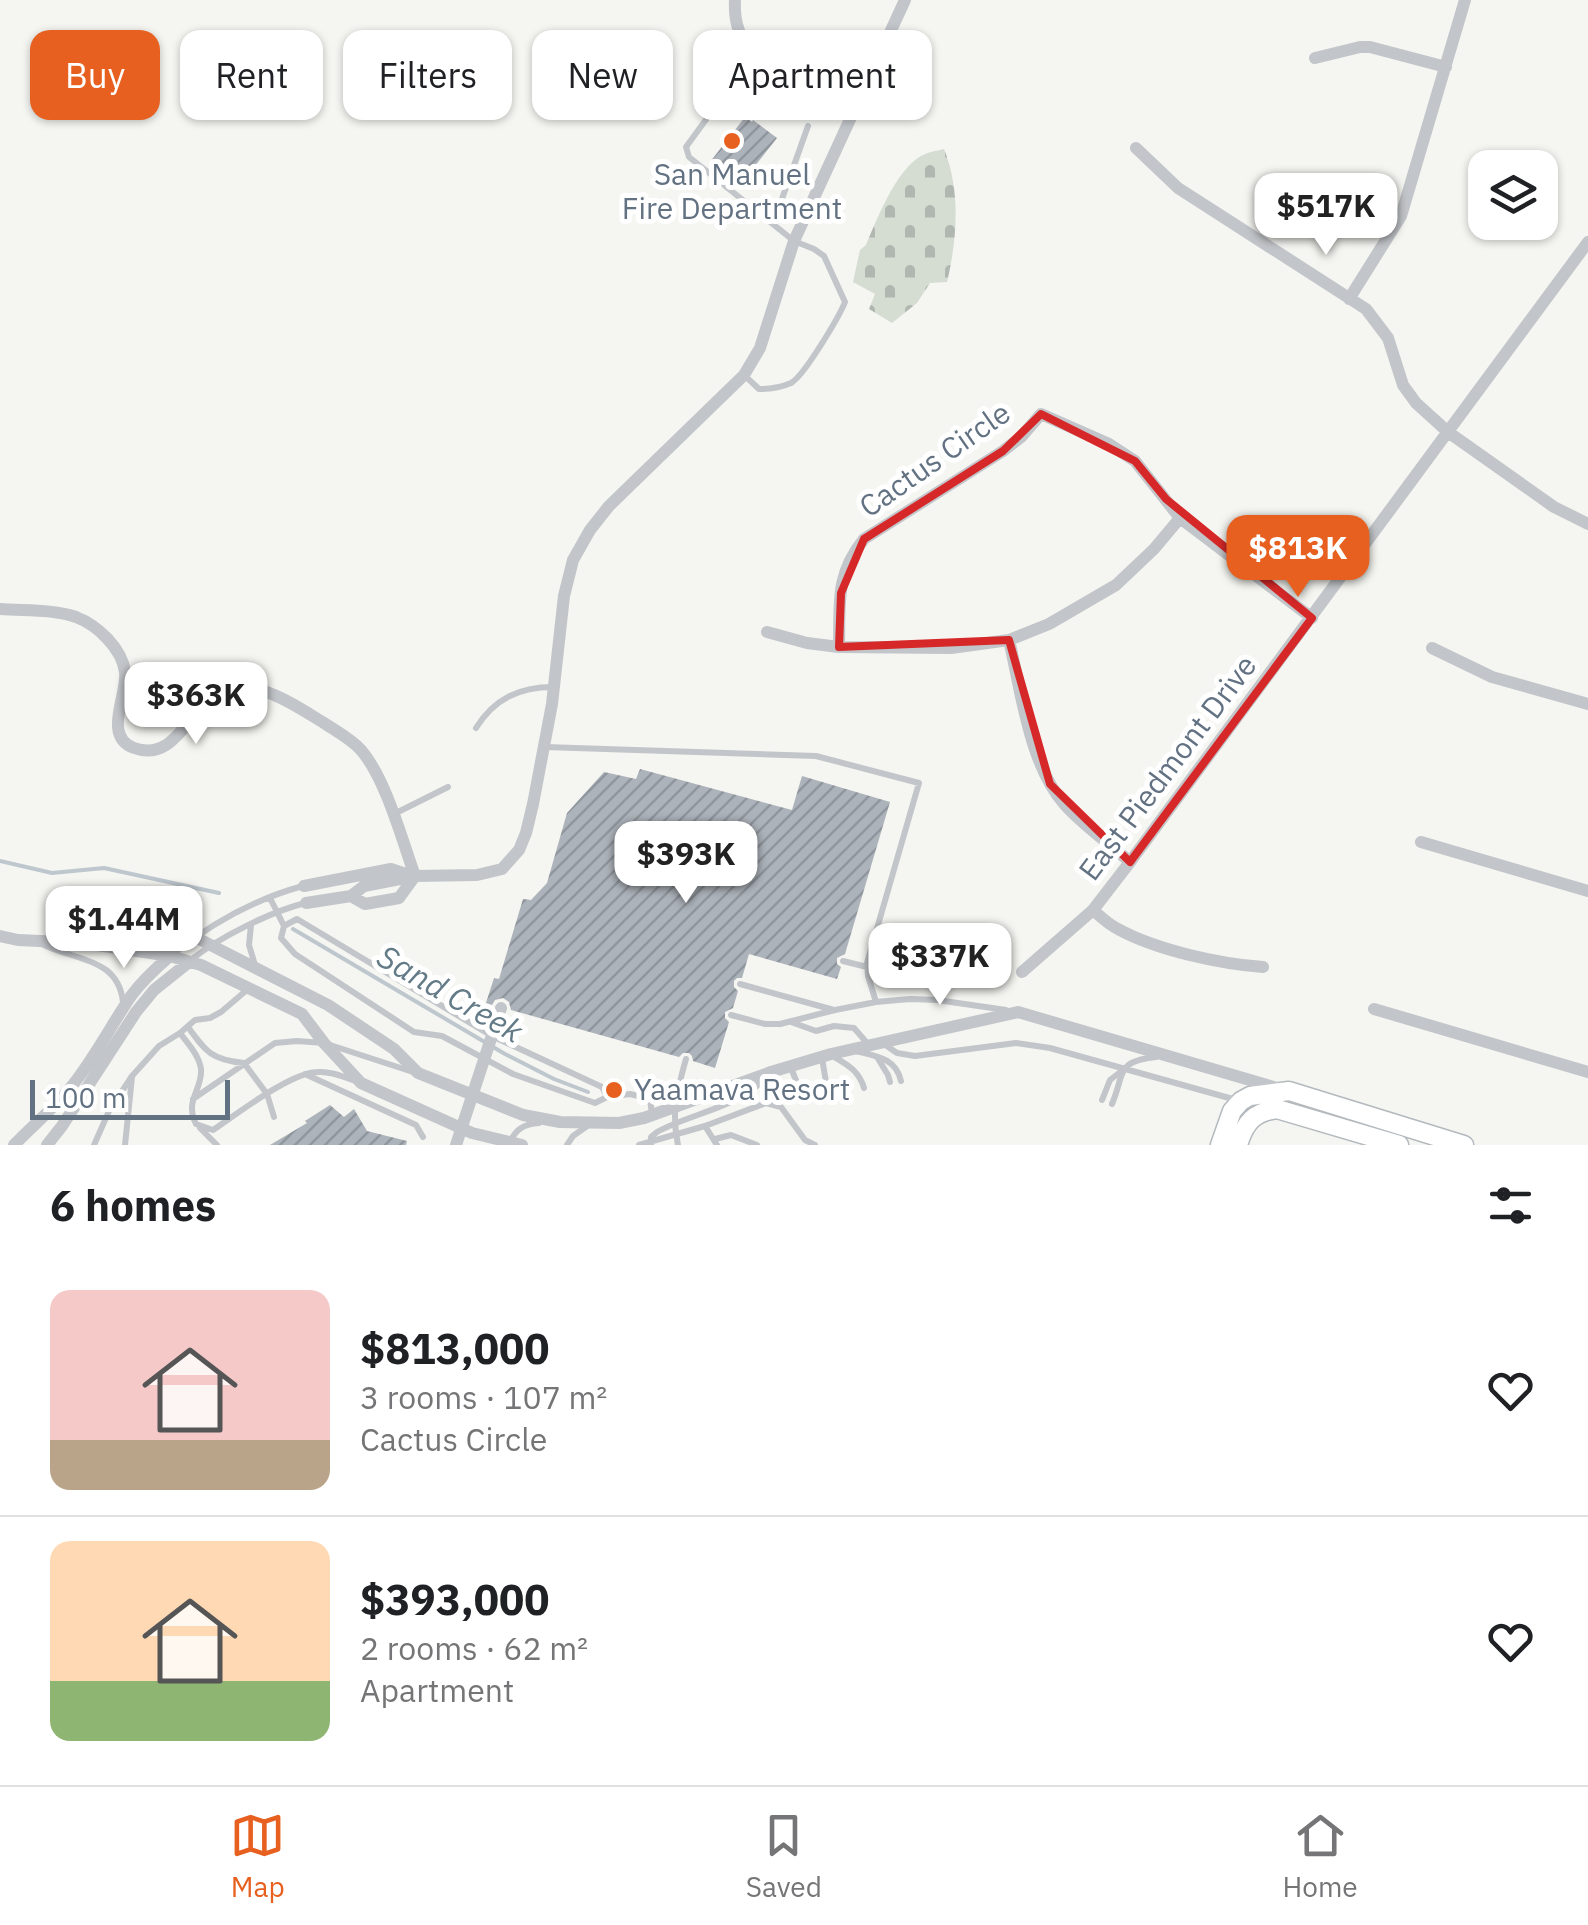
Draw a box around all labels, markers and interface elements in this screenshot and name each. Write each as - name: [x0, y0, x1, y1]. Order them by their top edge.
- chip: Buy: [30, 30, 160, 120]
- chip: Rent: [180, 30, 323, 120]
- chip: Filters: [343, 30, 512, 120]
- chip: New: [532, 30, 673, 120]
- chip: Apartment: [693, 30, 932, 120]
- marker: San Manuel Fire Department: [721, 130, 743, 152]
- map controls: [1468, 150, 1558, 240]
- button: layers: [1468, 150, 1558, 240]
- place label: San Manuel Fire Department: [622, 154, 842, 227]
- pin: $517K: [1256, 173, 1396, 258]
- text: $517K: [1276, 184, 1376, 226]
- street label: Cactus Circle: [851, 392, 1017, 525]
- pin: $813K: [1228, 515, 1368, 600]
- text: $813K: [1248, 526, 1348, 568]
- street label: East Piedmont Drive: [1069, 647, 1264, 888]
- pin: $363K: [126, 662, 266, 747]
- text: $363K: [146, 673, 246, 715]
- pin: $393K: [616, 821, 756, 906]
- text: $393K: [636, 832, 736, 874]
- pin: $1.44M: [43, 886, 205, 971]
- text: $1.44M: [68, 897, 180, 939]
- pin: $337K: [870, 923, 1010, 1008]
- text: $337K: [890, 934, 990, 976]
- water label: Sand Creek: [370, 935, 532, 1052]
- place label: Yaamava Resort: [634, 1069, 850, 1108]
- scale bar: [30, 1075, 230, 1120]
- text: 100 m: [45, 1079, 126, 1116]
- marker: Yaamava Resort: [603, 1079, 625, 1101]
- text: 6 homes: [50, 1178, 216, 1233]
- icon: filters: [1483, 1178, 1538, 1233]
- text: $813,000: [360, 1321, 549, 1376]
- icon: home: [130, 1330, 250, 1450]
- icon: heart: [1483, 1363, 1538, 1418]
- text: 3 rooms · 107 m²: [360, 1376, 607, 1418]
- text: Cactus Circle: [360, 1418, 547, 1460]
- text: $393,000: [360, 1572, 549, 1627]
- icon: home: [130, 1581, 250, 1701]
- icon: heart: [1483, 1614, 1538, 1669]
- text: 2 rooms · 62 m²: [360, 1627, 588, 1669]
- text: Apartment: [360, 1669, 514, 1711]
- tab: Map: [230, 1808, 285, 1905]
- tab: Saved: [746, 1808, 822, 1905]
- tab: Home: [1282, 1808, 1358, 1905]

